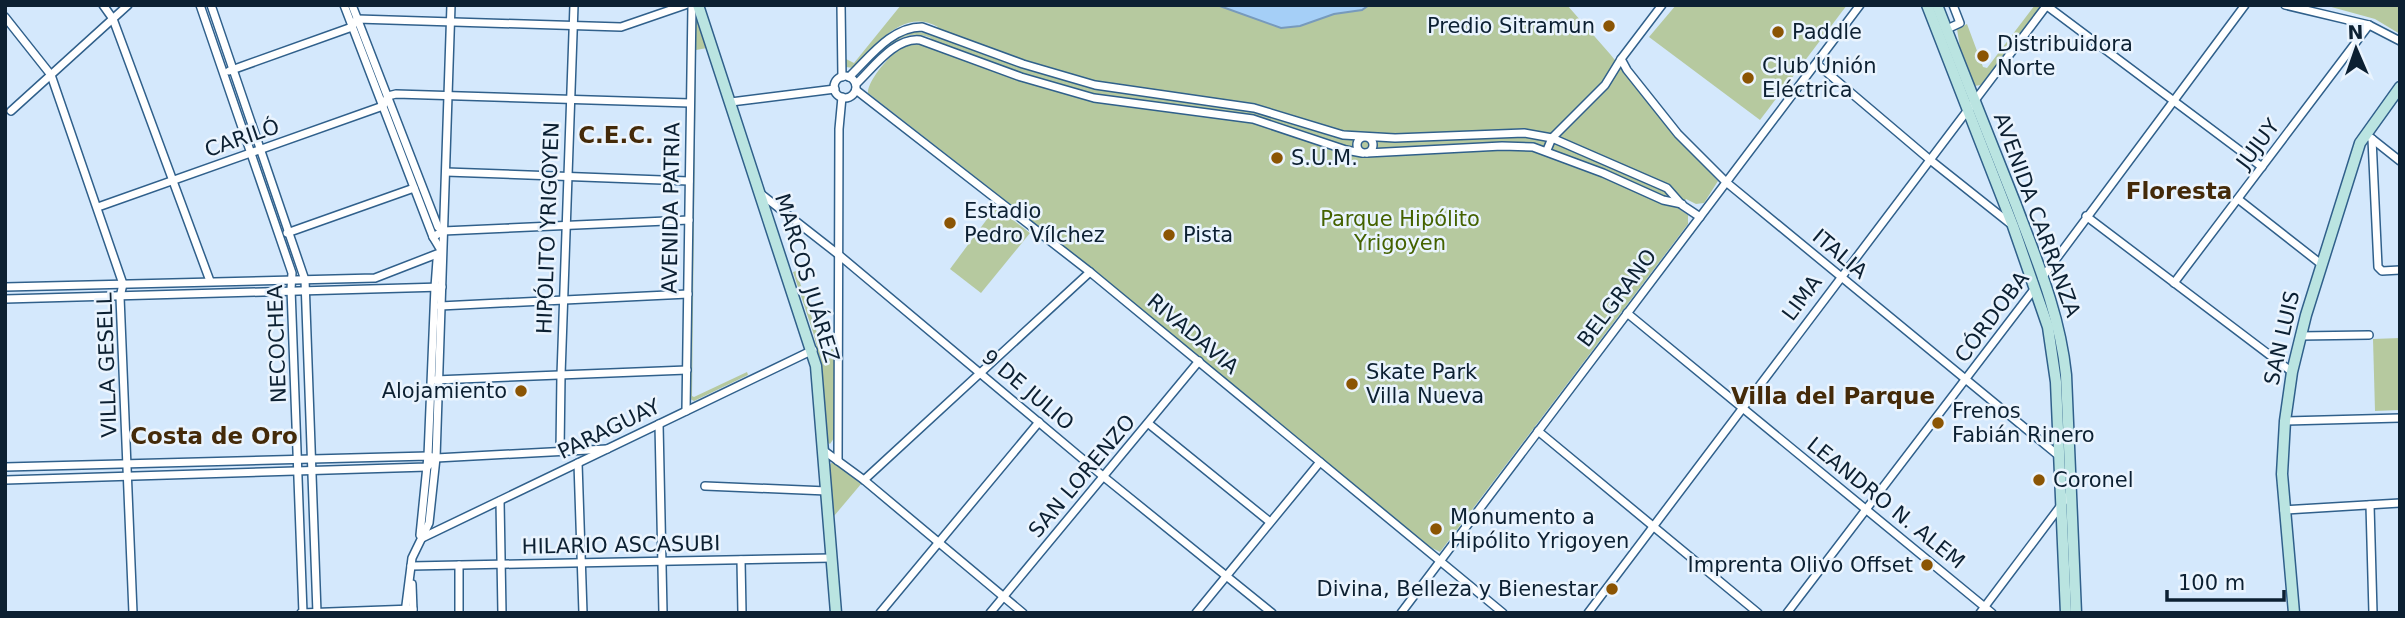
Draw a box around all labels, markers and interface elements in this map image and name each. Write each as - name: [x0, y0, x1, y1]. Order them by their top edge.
- place label: Predio Sitramun: [1427, 14, 1595, 38]
- north arrow: [2321, 14, 2391, 84]
- marker: Predio Sitramun: [1601, 18, 1617, 34]
- place label: Paddle: [1792, 20, 1862, 44]
- text: N: [2347, 21, 2364, 43]
- marker: Paddle: [1770, 24, 1786, 40]
- place label: Distribuidora Norte: [1997, 32, 2133, 80]
- marker: Distribuidora Norte: [1975, 48, 1991, 64]
- place label: Club Unión Eléctrica: [1762, 54, 1877, 102]
- marker: Club Unión Eléctrica: [1740, 70, 1756, 86]
- street label: AVENIDA CARRANZA: [1989, 110, 2085, 321]
- street label: CARILÓ: [201, 113, 282, 162]
- street label: JUJUY: [2230, 114, 2285, 175]
- street label: AVENIDA PATRIA: [658, 121, 685, 294]
- street label: HIPÓLITO YRIGOYEN: [531, 122, 564, 334]
- district label: C.E.C.: [578, 122, 654, 148]
- place label: S.U.M.: [1291, 146, 1358, 170]
- marker: S.U.M.: [1269, 150, 1285, 166]
- district label: Floresta: [2126, 178, 2232, 204]
- street label: MARCOS JUÁREZ: [770, 190, 845, 365]
- place label: Estadio Pedro Vílchez: [964, 199, 1105, 247]
- park label: Parque Hipólito Yrigoyen: [1320, 207, 1480, 255]
- marker: Estadio Pedro Vílchez: [942, 215, 958, 231]
- place label: Pista: [1183, 223, 1233, 247]
- street label: ITALIA: [1808, 224, 1873, 284]
- marker: Pista: [1161, 227, 1177, 243]
- street label: BELGRANO: [1573, 244, 1661, 352]
- street label: CÓRDOBA: [1949, 266, 2034, 367]
- street label: LIMA: [1777, 270, 1827, 325]
- street label: NECOCHEA: [263, 284, 291, 404]
- street label: RIVADAVIA: [1142, 289, 1244, 380]
- street label: SAN LUIS: [2260, 289, 2304, 387]
- street label: VILLA GESELL: [92, 292, 122, 438]
- street label: 9 DE JULIO: [977, 345, 1079, 435]
- place label: Skate Park Villa Nueva: [1366, 360, 1484, 408]
- marker: Skate Park Villa Nueva: [1344, 376, 1360, 392]
- place label: Alojamiento: [382, 379, 507, 403]
- marker: Alojamiento: [513, 383, 529, 399]
- district label: Villa del Parque: [1731, 383, 1935, 409]
- street label: PARAGUAY: [554, 394, 664, 464]
- place label: Frenos Fabián Rinero: [1952, 399, 2095, 447]
- street label: SAN LORENZO: [1024, 410, 1140, 542]
- marker: Frenos Fabián Rinero: [1930, 415, 1946, 431]
- district label: Costa de Oro: [130, 423, 298, 449]
- street label: LEANDRO N. ALEM: [1802, 432, 1970, 574]
- place label: Coronel: [2053, 468, 2134, 492]
- marker: Coronel: [2031, 472, 2047, 488]
- place label: Monumento a Hipólito Yrigoyen: [1450, 505, 1629, 553]
- marker: Monumento a Hipólito Yrigoyen: [1428, 521, 1444, 537]
- street label: HILARIO ASCASUBI: [522, 531, 720, 559]
- place label: Imprenta Olivo Offset: [1688, 553, 1913, 577]
- marker: Imprenta Olivo Offset: [1919, 557, 1935, 573]
- scale bar: [2167, 558, 2284, 602]
- text: 100 m: [2178, 571, 2245, 595]
- place label: Divina, Belleza y Bienestar: [1317, 577, 1598, 601]
- marker: Divina, Belleza y Bienestar: [1604, 581, 1620, 597]

